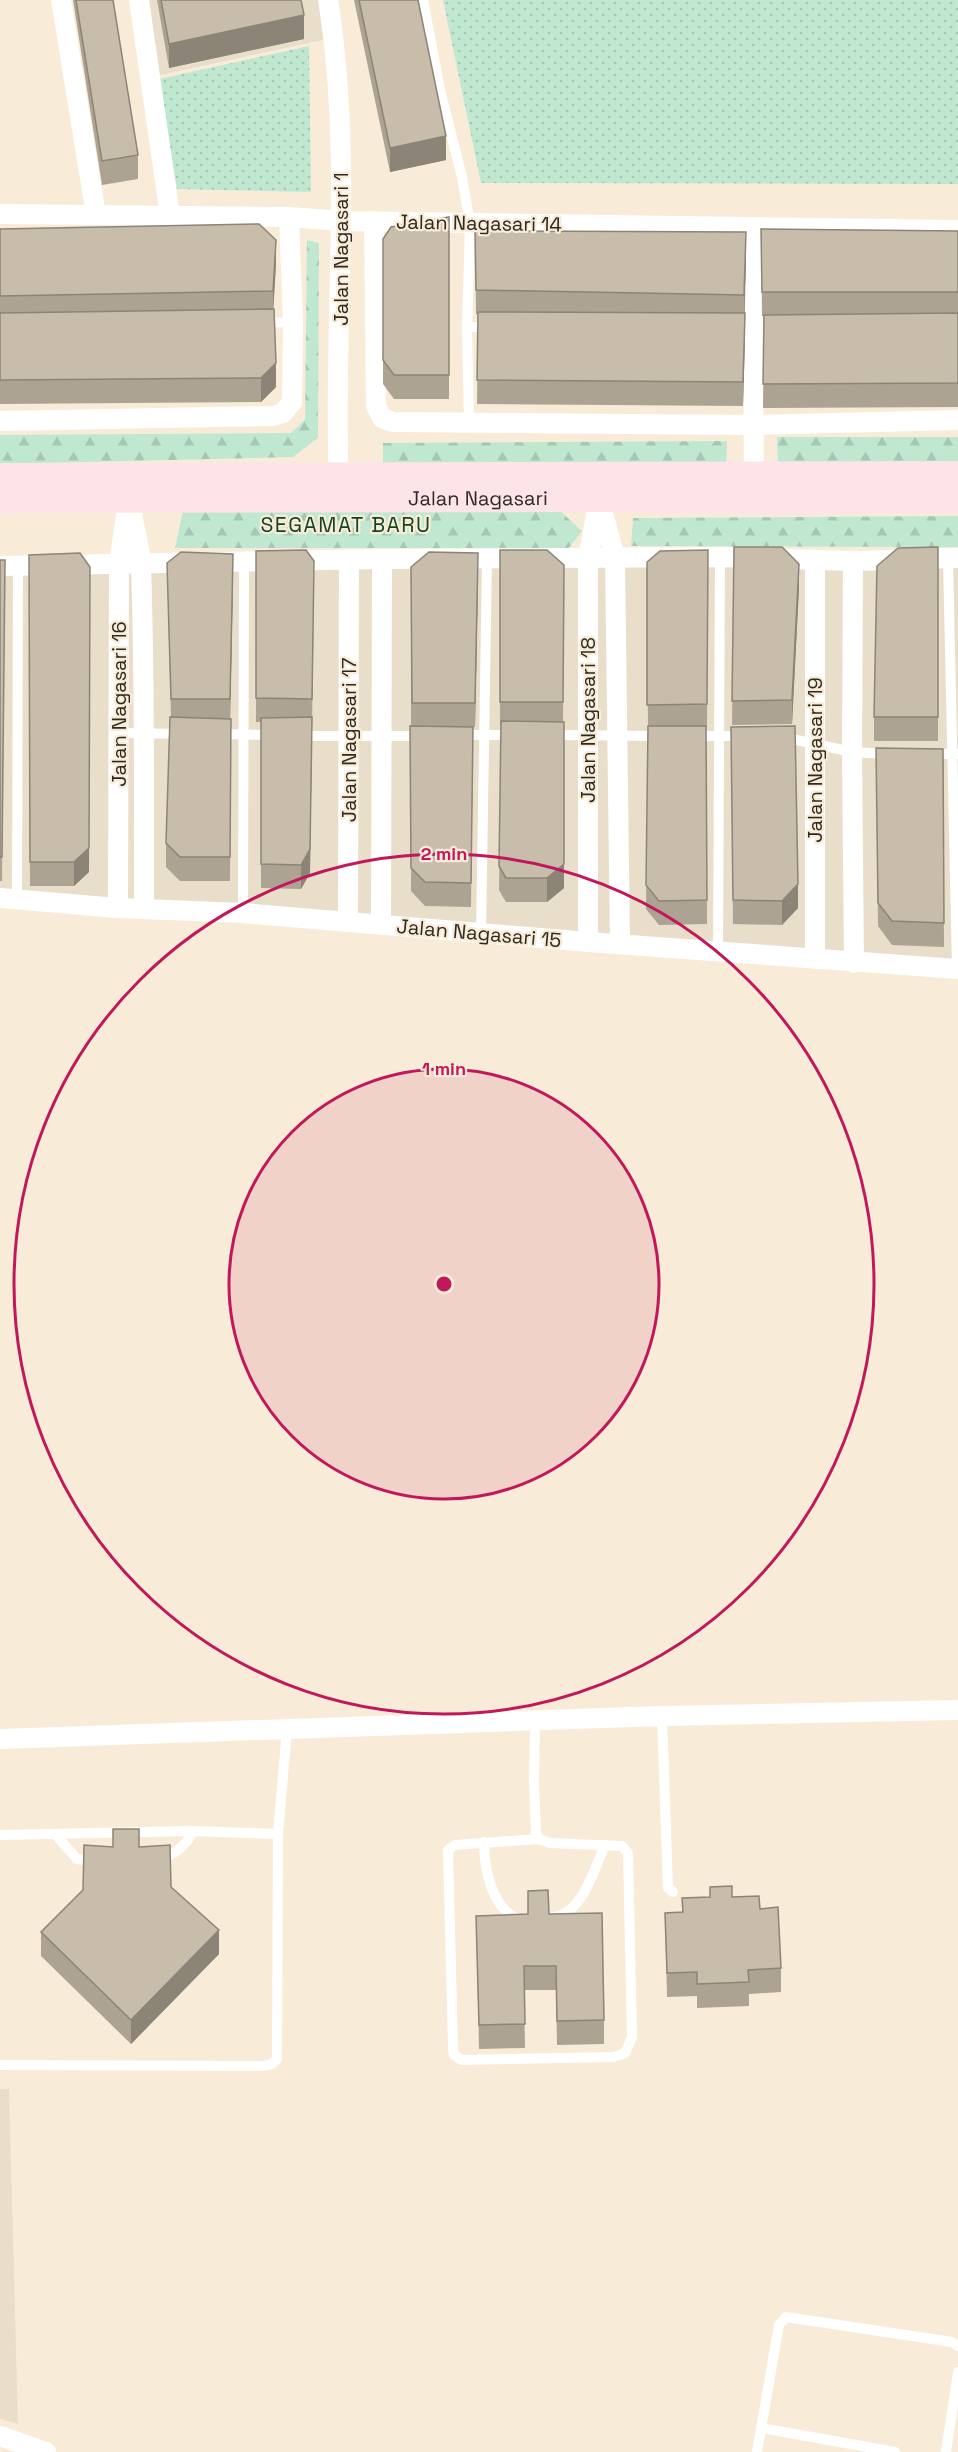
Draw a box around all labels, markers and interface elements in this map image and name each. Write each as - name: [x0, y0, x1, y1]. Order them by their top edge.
- street label: Jalan Nagasari 1: [328, 172, 354, 326]
- street label: Jalan Nagasari 14: [396, 209, 562, 237]
- street label: Jalan Nagasari: [408, 485, 548, 511]
- district label: SEGAMAT BARU: [260, 511, 432, 538]
- street label: Jalan Nagasari 16: [106, 621, 132, 787]
- street label: Jalan Nagasari 18: [575, 637, 601, 803]
- street label: Jalan Nagasari 17: [336, 658, 362, 822]
- street label: Jalan Nagasari 19: [802, 677, 828, 843]
- text: 2 min: [421, 842, 467, 865]
- street label: Jalan Nagasari 15: [396, 913, 562, 953]
- text: 1 min: [422, 1057, 466, 1080]
- centre of rings: [434, 1274, 454, 1294]

